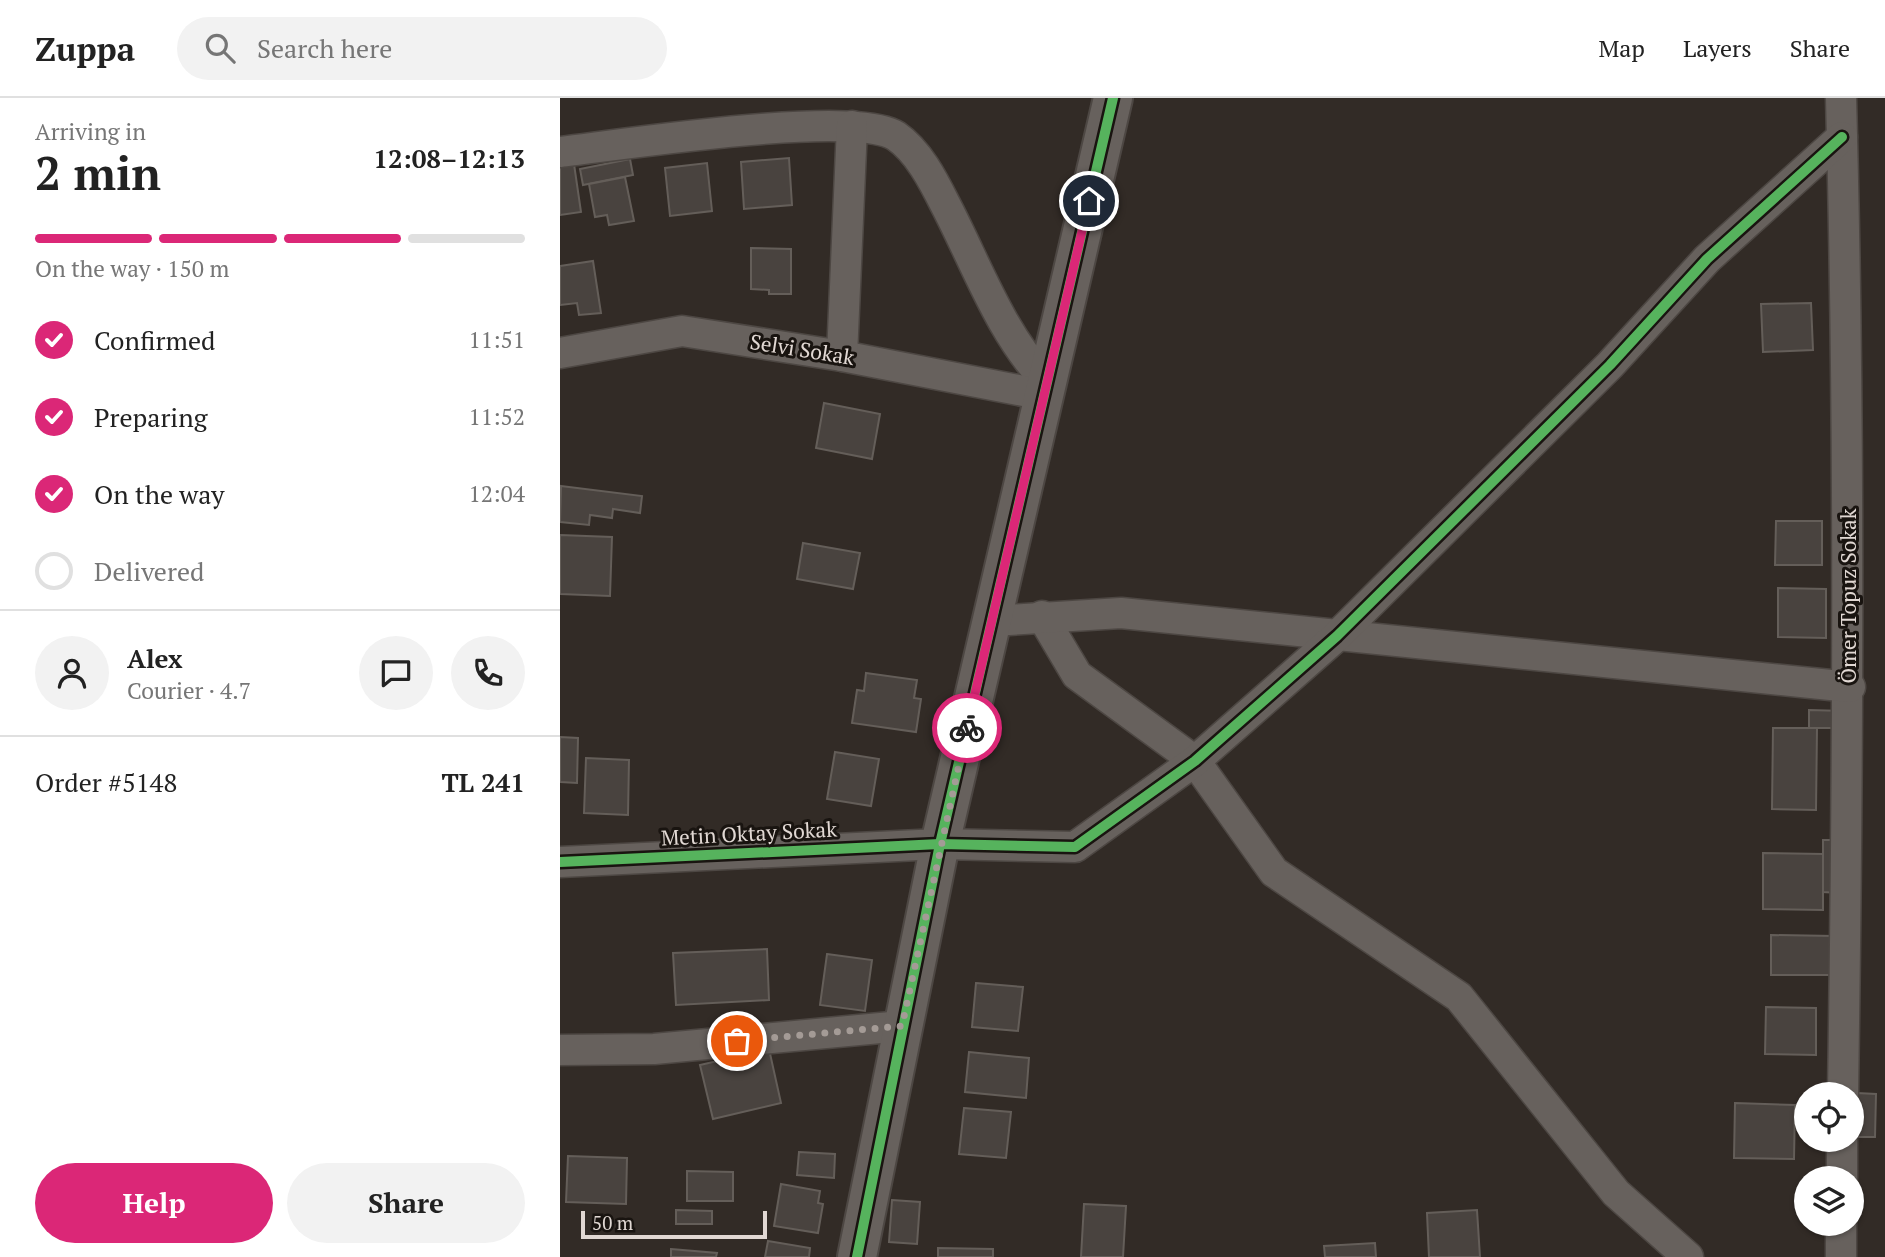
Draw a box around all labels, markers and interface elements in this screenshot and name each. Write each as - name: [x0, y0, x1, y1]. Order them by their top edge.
- search box: [177, 17, 667, 80]
- text: Zuppa: [35, 27, 135, 70]
- icon: search: [201, 29, 239, 67]
- text: Search here: [257, 31, 392, 65]
- text: Map: [1598, 32, 1645, 64]
- text: Layers: [1683, 32, 1752, 64]
- text: Share: [1790, 32, 1850, 64]
- text: Arriving in: [35, 116, 146, 147]
- text: 12:08–12:13: [373, 141, 525, 175]
- text: 2 min: [35, 142, 161, 203]
- pin: [1059, 171, 1119, 231]
- icon: home: [1070, 182, 1108, 220]
- text: On the way · 150 m: [35, 253, 229, 284]
- icon: check: [35, 321, 73, 359]
- text: Confirmed: [94, 323, 215, 357]
- text: 11:51: [468, 324, 525, 355]
- street label: Selvi Sokak: [748, 327, 857, 371]
- icon: check: [35, 398, 73, 436]
- text: Preparing: [94, 400, 207, 434]
- text: 11:52: [468, 401, 525, 432]
- icon: check: [35, 475, 73, 513]
- text: On the way: [94, 477, 225, 511]
- text: 12:04: [468, 478, 525, 509]
- street label: Ömer Topuz Sokak: [1834, 508, 1862, 684]
- text: Delivered: [94, 554, 204, 588]
- button: person: [35, 636, 109, 710]
- button: chat: [359, 636, 433, 710]
- button: phone: [451, 636, 525, 710]
- text: Alex: [127, 641, 183, 675]
- text: Courier · 4.7: [127, 675, 251, 706]
- courier: [932, 693, 1002, 763]
- icon: bike: [948, 709, 986, 747]
- text: Order #5148: [35, 765, 177, 799]
- text: TL 241: [441, 765, 525, 799]
- street label: Metin Oktay Sokak: [660, 814, 838, 852]
- pin: [707, 1011, 767, 1071]
- icon: bag: [718, 1022, 756, 1060]
- map controls: [1794, 1082, 1864, 1236]
- button: locate: [1794, 1082, 1864, 1152]
- button: Help: [35, 1163, 273, 1243]
- button: Share: [287, 1163, 525, 1243]
- button: layers: [1794, 1166, 1864, 1236]
- scale bar: [581, 1208, 766, 1240]
- text: 50 m: [592, 1210, 633, 1235]

